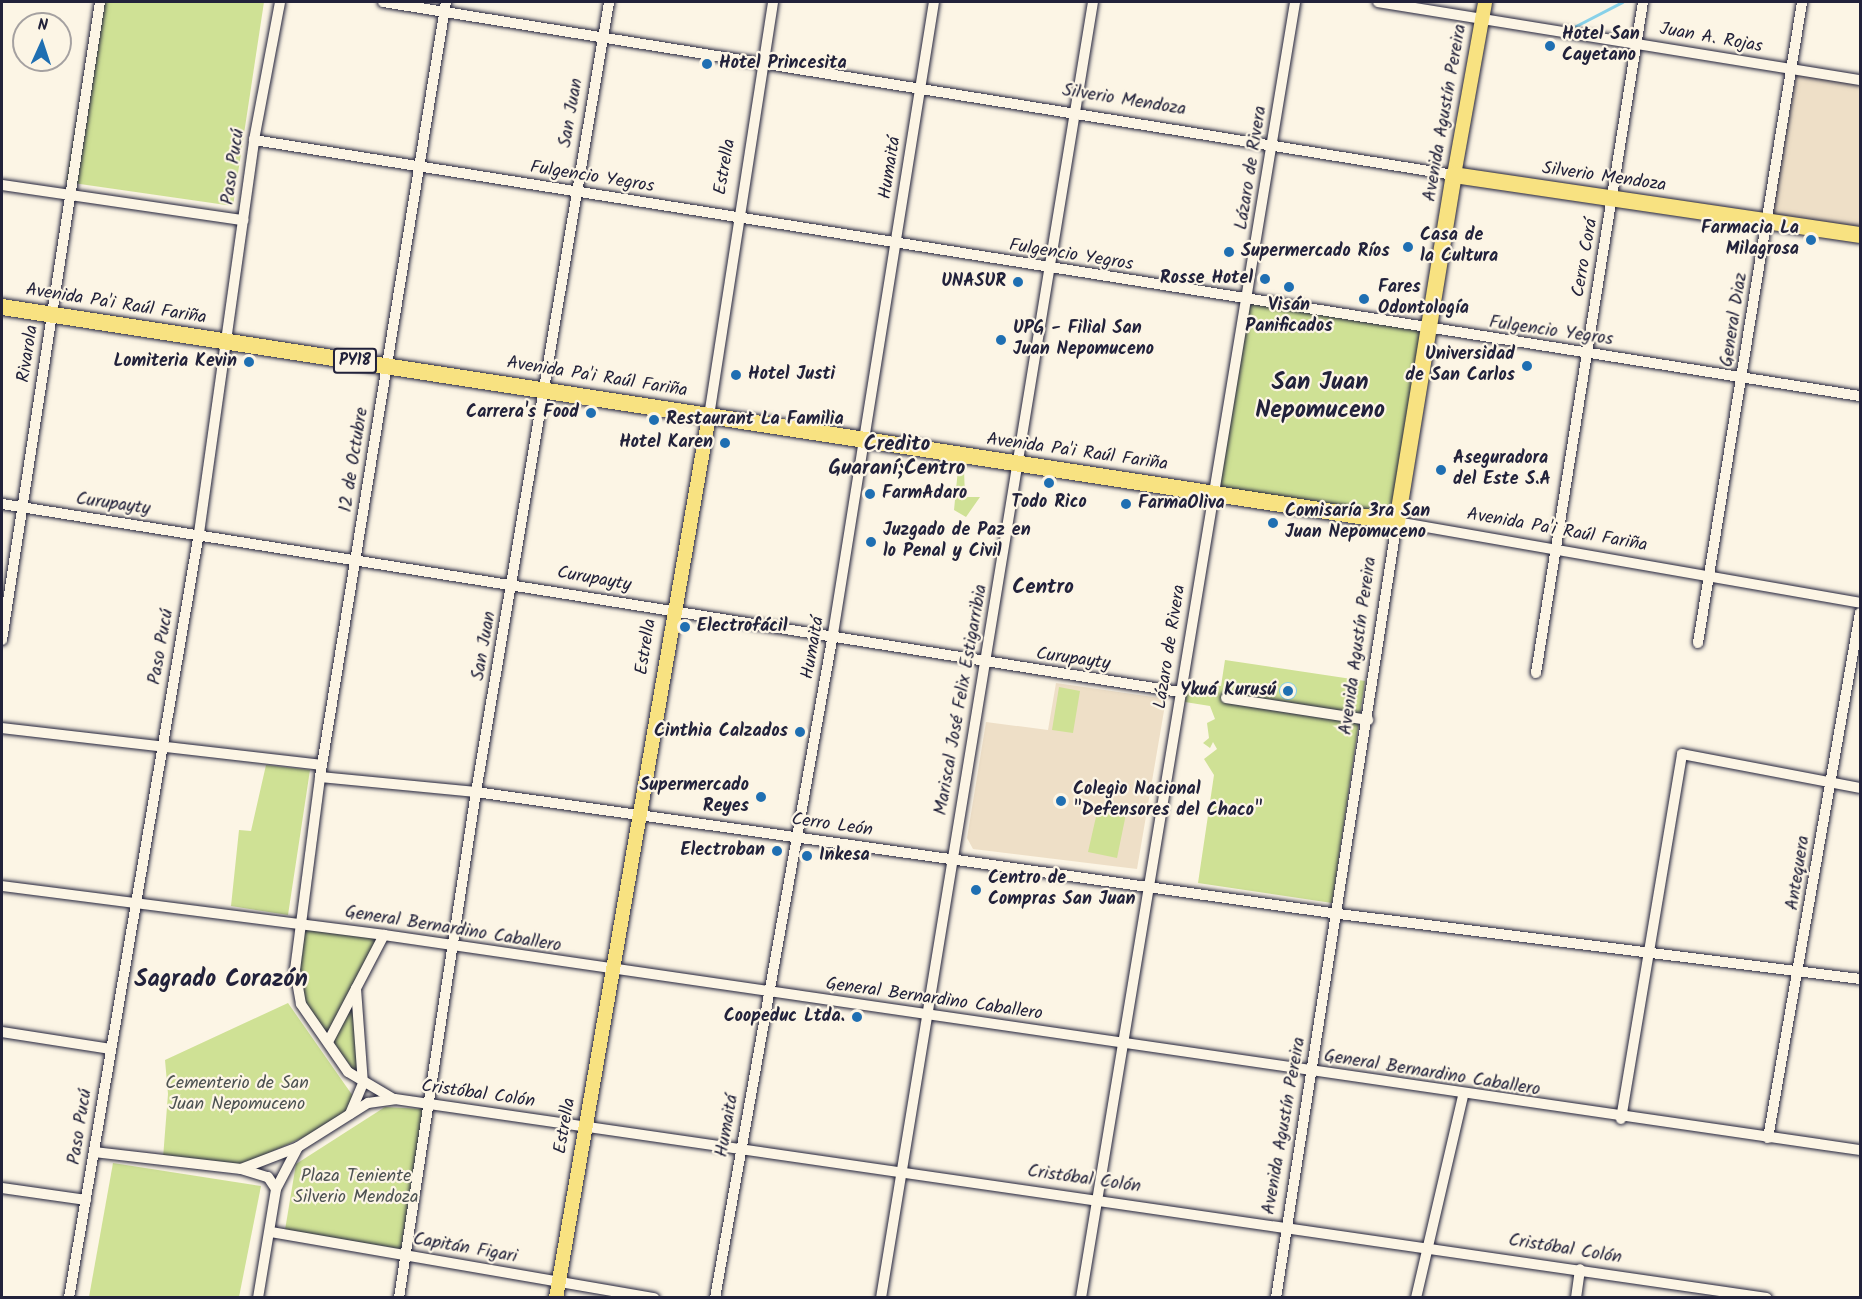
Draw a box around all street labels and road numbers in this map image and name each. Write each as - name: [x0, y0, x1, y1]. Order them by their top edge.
- street label: Juan A. Rojas: [1658, 19, 1764, 59]
- street label: Avenida Agustín Pereira: [1420, 23, 1472, 203]
- street label: San Juan: [555, 77, 589, 149]
- street label: Silverio Mendoza: [1061, 81, 1187, 121]
- street label: Lázaro de Rivera: [1232, 104, 1272, 232]
- street label: Paso Pucú: [218, 128, 250, 206]
- street label: Humaitá: [875, 135, 907, 201]
- street label: Estrella: [710, 137, 742, 197]
- street label: Fulgencio Yegros: [528, 158, 656, 198]
- street label: Silverio Mendoza: [1541, 159, 1667, 197]
- street label: Cerro Corá: [1568, 217, 1604, 299]
- street label: Fulgencio Yegros: [1007, 236, 1135, 276]
- street label: General Diaz: [1717, 271, 1753, 369]
- street label: Avenida Pa'i Raúl Fariña: [24, 280, 208, 330]
- street label: Fulgencio Yegros: [1488, 313, 1614, 351]
- street label: Rivarola: [14, 324, 44, 384]
- road number: PY18: [332, 348, 378, 374]
- street label: Avenida Pa'i Raúl Fariña: [505, 353, 689, 403]
- street label: 12 de Octubre: [336, 406, 374, 514]
- street label: Avenida Pa'i Raúl Fariña: [985, 430, 1169, 476]
- street label: Curupayty: [74, 489, 152, 521]
- street label: Avenida Pa'i Raúl Fariña: [1465, 504, 1649, 558]
- street label: Avenida Agustín Pereira: [1336, 556, 1382, 736]
- street label: Curupayty: [555, 563, 633, 597]
- street label: Mariscal José Felix Estigarribia: [931, 583, 993, 817]
- street label: Lázaro de Rivera: [1151, 583, 1191, 711]
- street label: Paso Pucú: [145, 608, 179, 686]
- street label: San Juan: [468, 610, 502, 682]
- street label: Humaitá: [798, 615, 830, 681]
- street label: Estrella: [632, 617, 662, 677]
- street label: Curupayty: [1034, 644, 1112, 676]
- street label: Cerro León: [790, 810, 874, 842]
- street label: Antequera: [1782, 834, 1816, 912]
- street label: General Bernardino Caballero: [343, 902, 563, 958]
- street label: General Bernardino Caballero: [824, 974, 1044, 1026]
- street label: Avenida Agustín Pereira: [1259, 1036, 1311, 1216]
- street label: General Bernardino Caballero: [1322, 1046, 1542, 1102]
- street label: Cristóbal Colón: [420, 1076, 536, 1114]
- street label: Paso Pucú: [64, 1088, 98, 1166]
- street label: Humaitá: [712, 1093, 744, 1159]
- street label: Estrella: [550, 1096, 582, 1156]
- street label: Cristóbal Colón: [1026, 1161, 1142, 1199]
- street label: Capitán Figari: [411, 1229, 519, 1269]
- street label: Cristóbal Colón: [1507, 1230, 1623, 1270]

